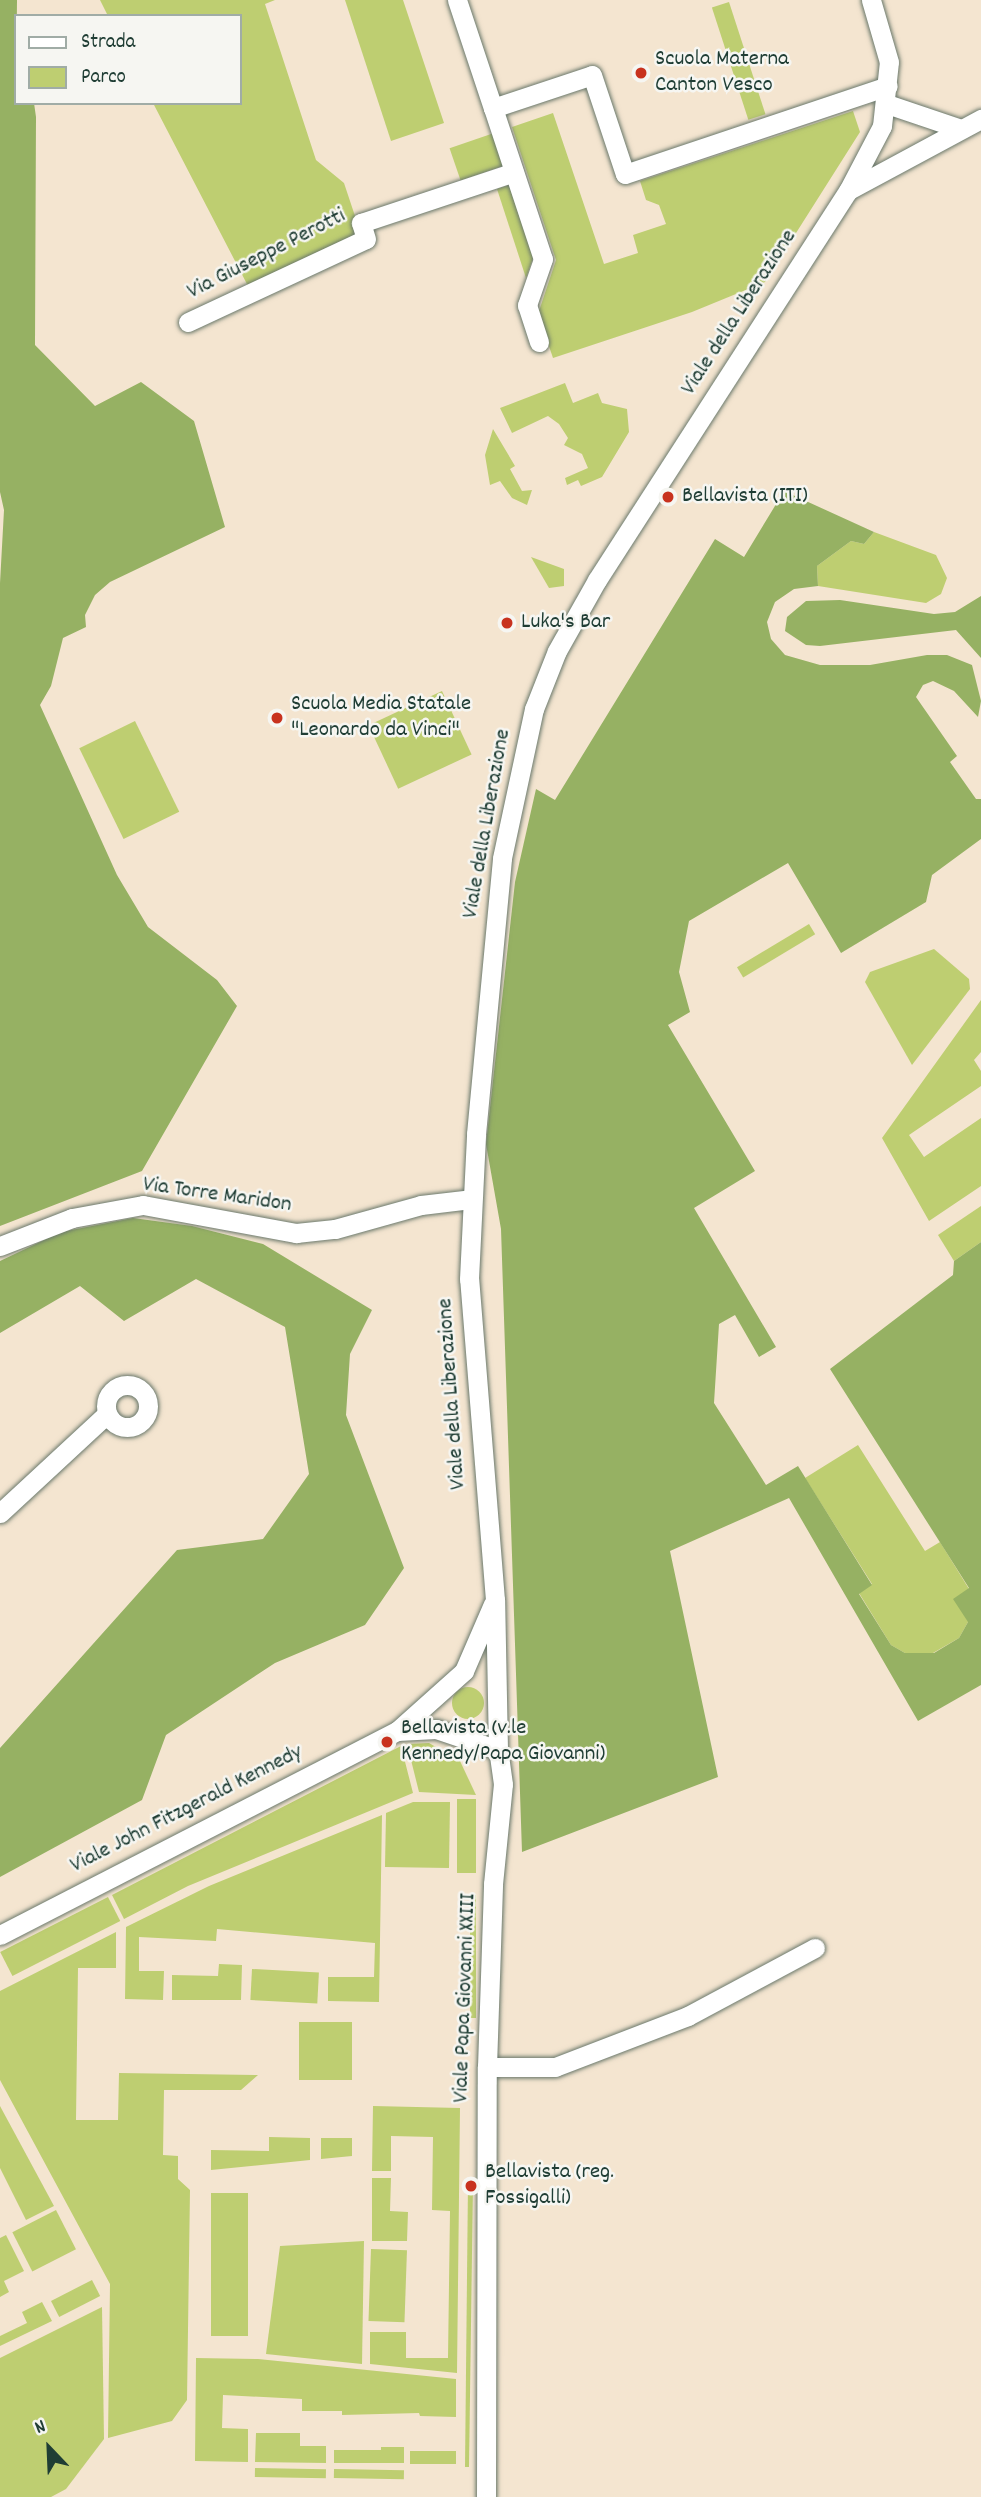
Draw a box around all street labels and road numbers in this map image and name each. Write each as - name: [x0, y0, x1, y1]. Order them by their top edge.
- street label: Via Giuseppe Perotti: [183, 203, 351, 307]
- street label: Viale della Liberazione: [676, 225, 804, 401]
- street label: Viale della Liberazione: [458, 727, 518, 921]
- street label: Via Torre Maridon: [141, 1172, 293, 1220]
- street label: Viale della Liberazione: [433, 1297, 473, 1491]
- street label: Viale John Fitzgerald Kennedy: [66, 1739, 308, 1881]
- street label: Viale Papa Giovanni XXIII: [449, 1893, 483, 2103]

